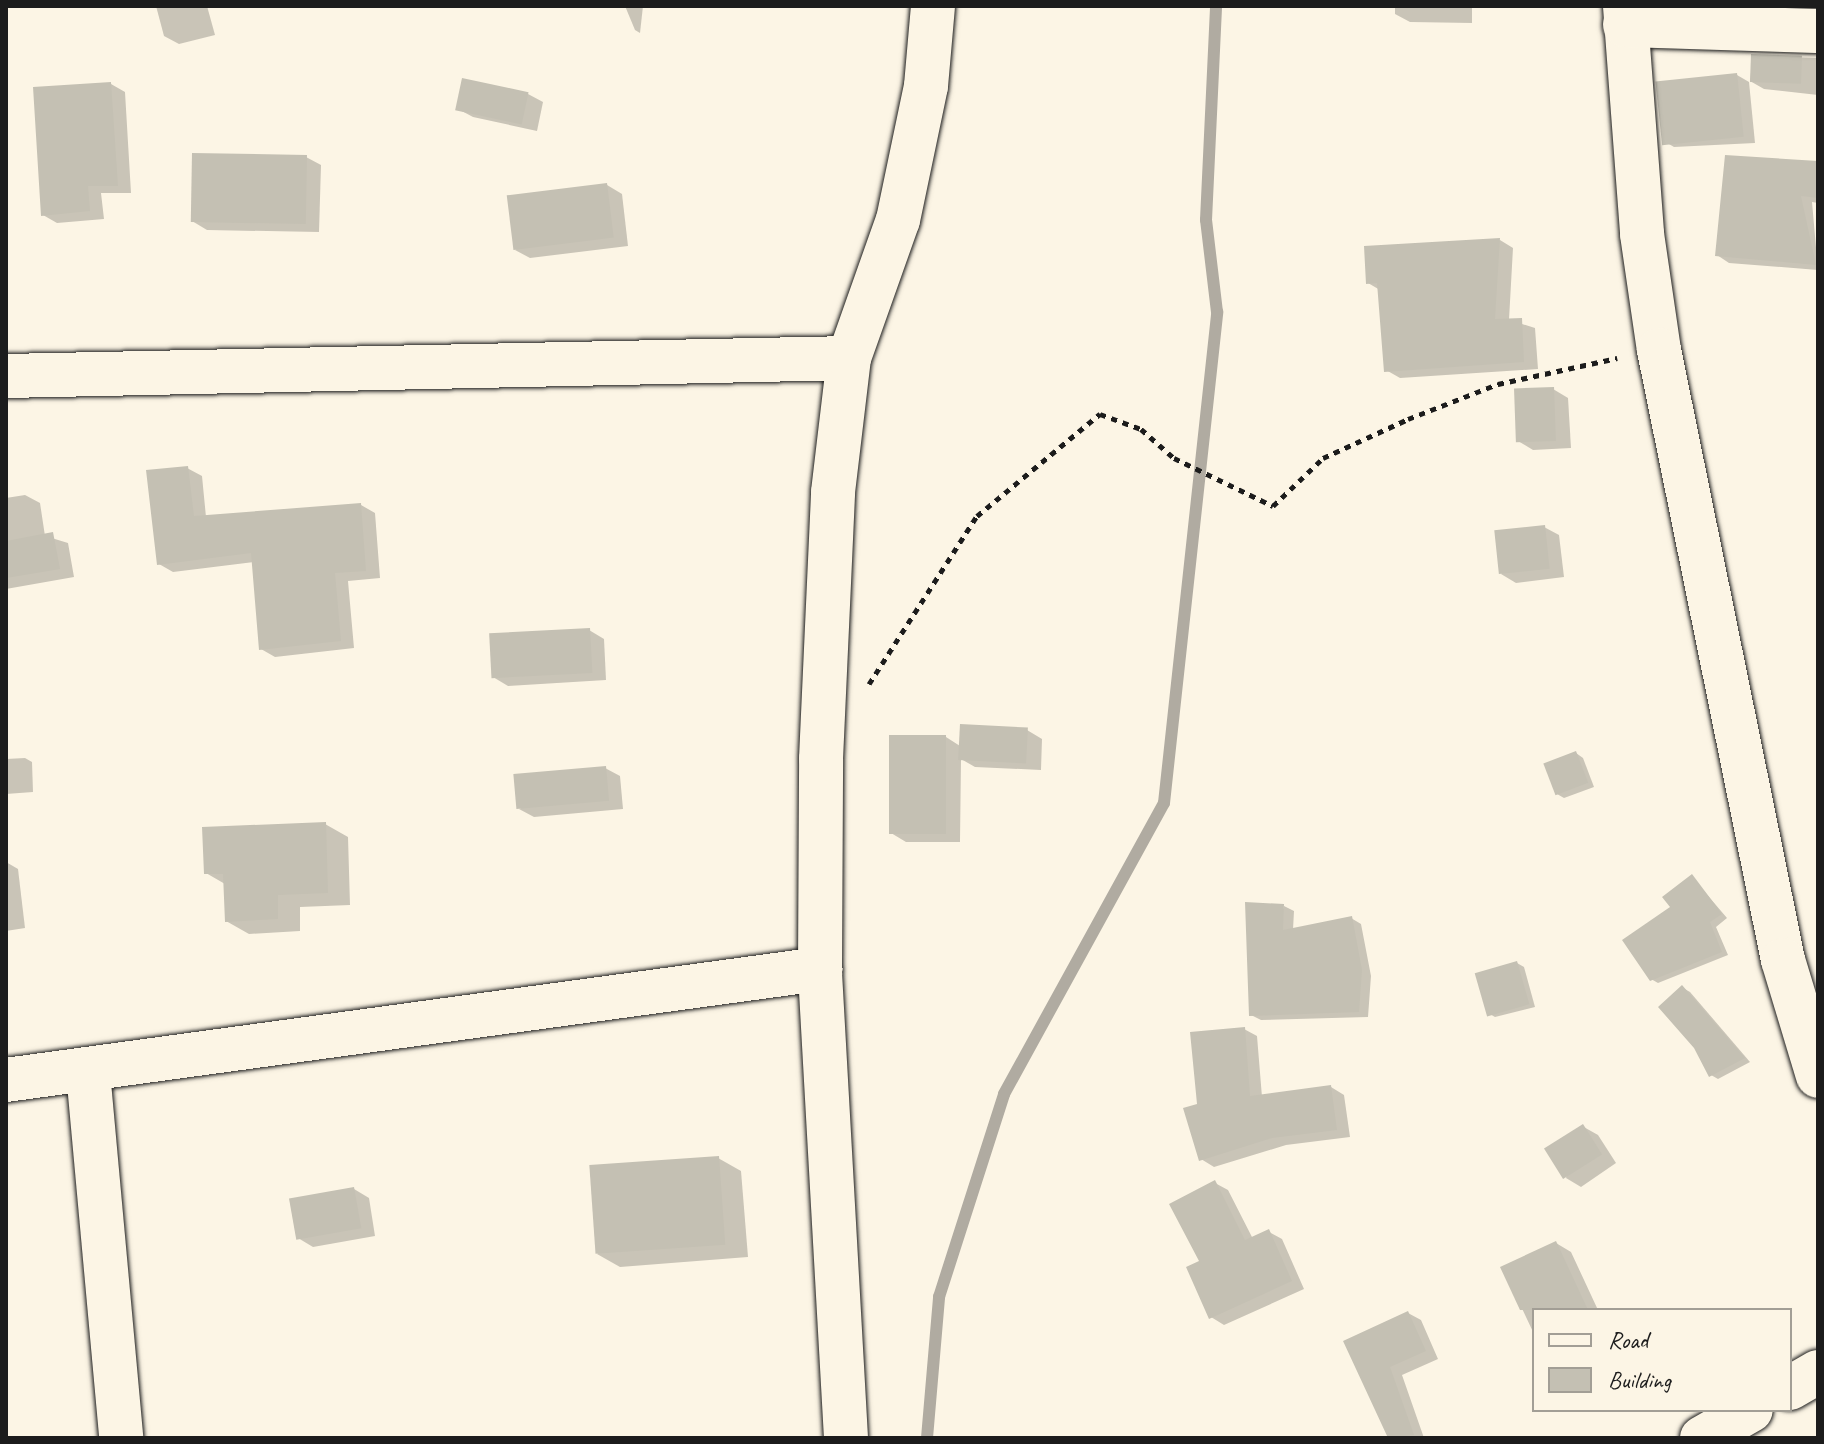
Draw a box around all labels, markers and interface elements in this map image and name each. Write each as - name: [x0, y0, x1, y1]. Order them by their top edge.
- legend: [1532, 1308, 1792, 1412]
- text: Road: [1608, 1325, 1648, 1355]
- text: Building: [1608, 1365, 1671, 1395]

